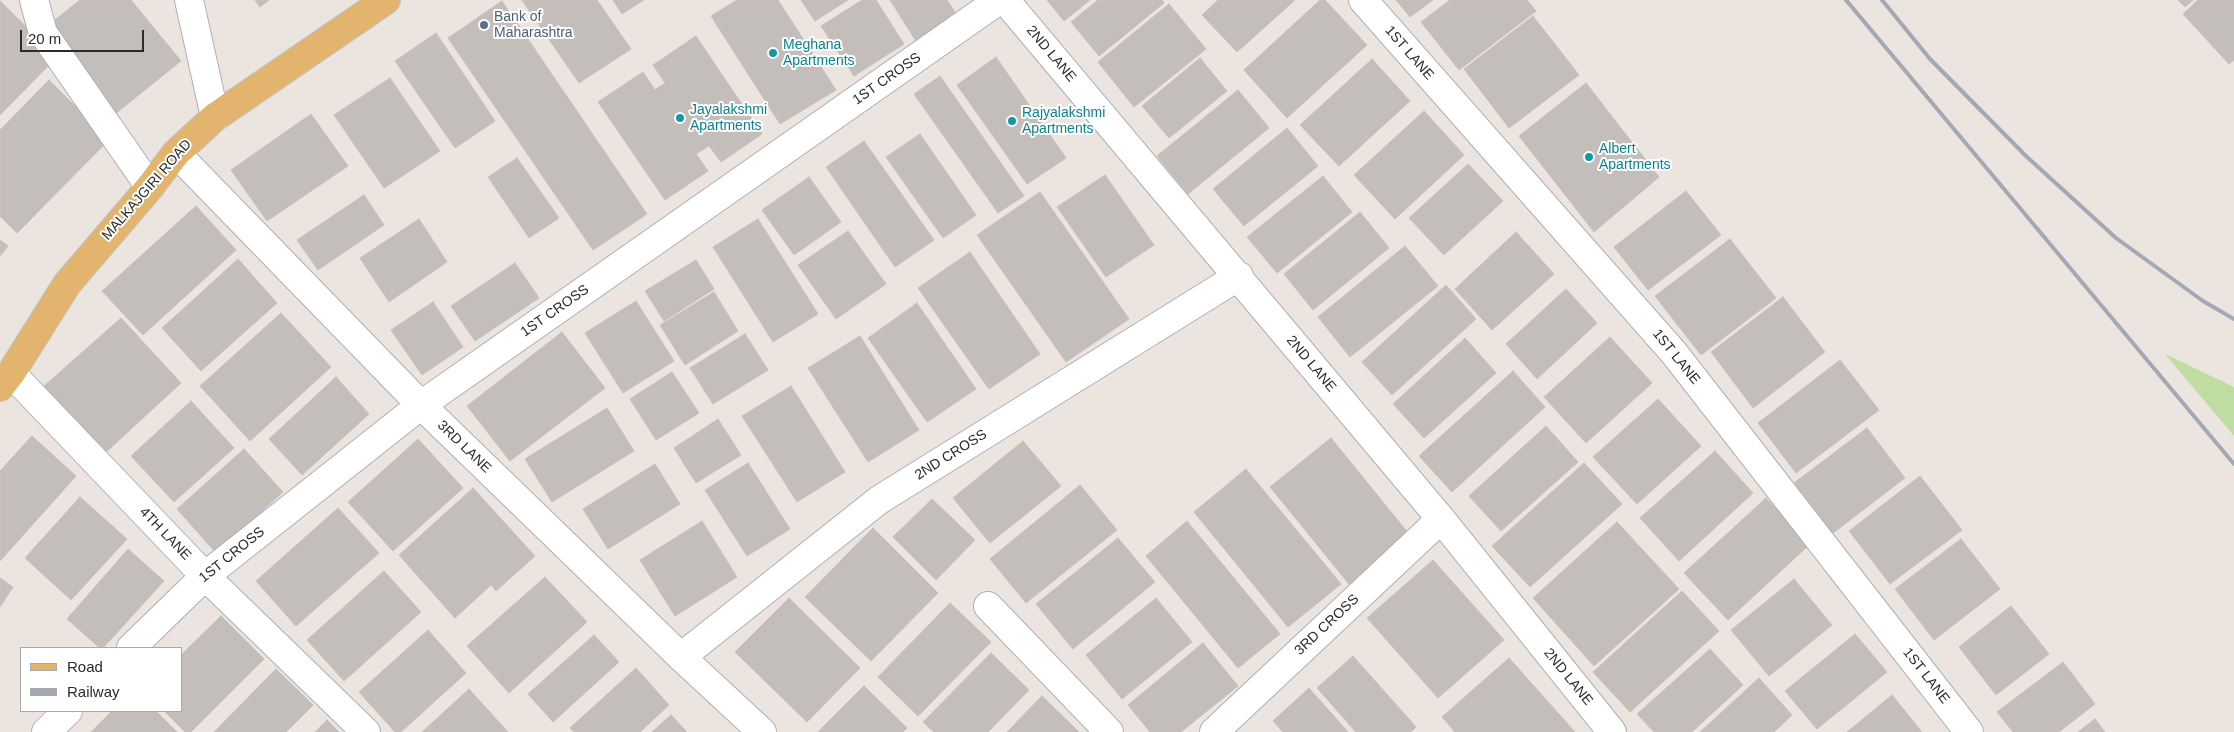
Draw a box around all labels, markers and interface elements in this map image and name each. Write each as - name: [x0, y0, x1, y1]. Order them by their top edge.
- place label: Bank of Maharashtra: [494, 9, 573, 41]
- marker: Bank of Maharashtra: [478, 19, 490, 31]
- scale bar: [22, 20, 146, 52]
- street label: 2ND LANE: [1023, 22, 1079, 86]
- street label: 1ST LANE: [1381, 23, 1437, 83]
- text: 20 m: [28, 30, 61, 47]
- place label: Meghana Apartments: [783, 37, 855, 70]
- marker: Meghana Apartments: [767, 47, 779, 59]
- street label: 1ST CROSS: [850, 49, 924, 109]
- place label: Jayalakshmi Apartments: [690, 102, 767, 134]
- place label: Rajyalakshmi Apartments: [1022, 105, 1105, 138]
- marker: Jayalakshmi Apartments: [674, 112, 686, 124]
- marker: Rajyalakshmi Apartments: [1006, 115, 1018, 127]
- street label: MALKAJGIRI ROAD: [99, 136, 195, 244]
- place label: Albert Apartments: [1599, 141, 1671, 174]
- marker: Albert Apartments: [1583, 151, 1595, 163]
- street label: 1ST CROSS: [518, 281, 592, 341]
- street label: 1ST LANE: [1649, 326, 1703, 388]
- street label: 2ND LANE: [1283, 332, 1339, 396]
- street label: 3RD LANE: [434, 417, 494, 477]
- street label: 2ND CROSS: [912, 426, 990, 484]
- street label: 4TH LANE: [136, 504, 194, 564]
- street label: 1ST CROSS: [196, 524, 268, 586]
- street label: 3RD CROSS: [1291, 591, 1363, 659]
- street label: 2ND LANE: [1540, 645, 1596, 709]
- street label: 1ST LANE: [1899, 645, 1953, 707]
- legend: [20, 647, 182, 712]
- text: Road: [67, 658, 103, 675]
- text: Railway: [67, 683, 120, 700]

